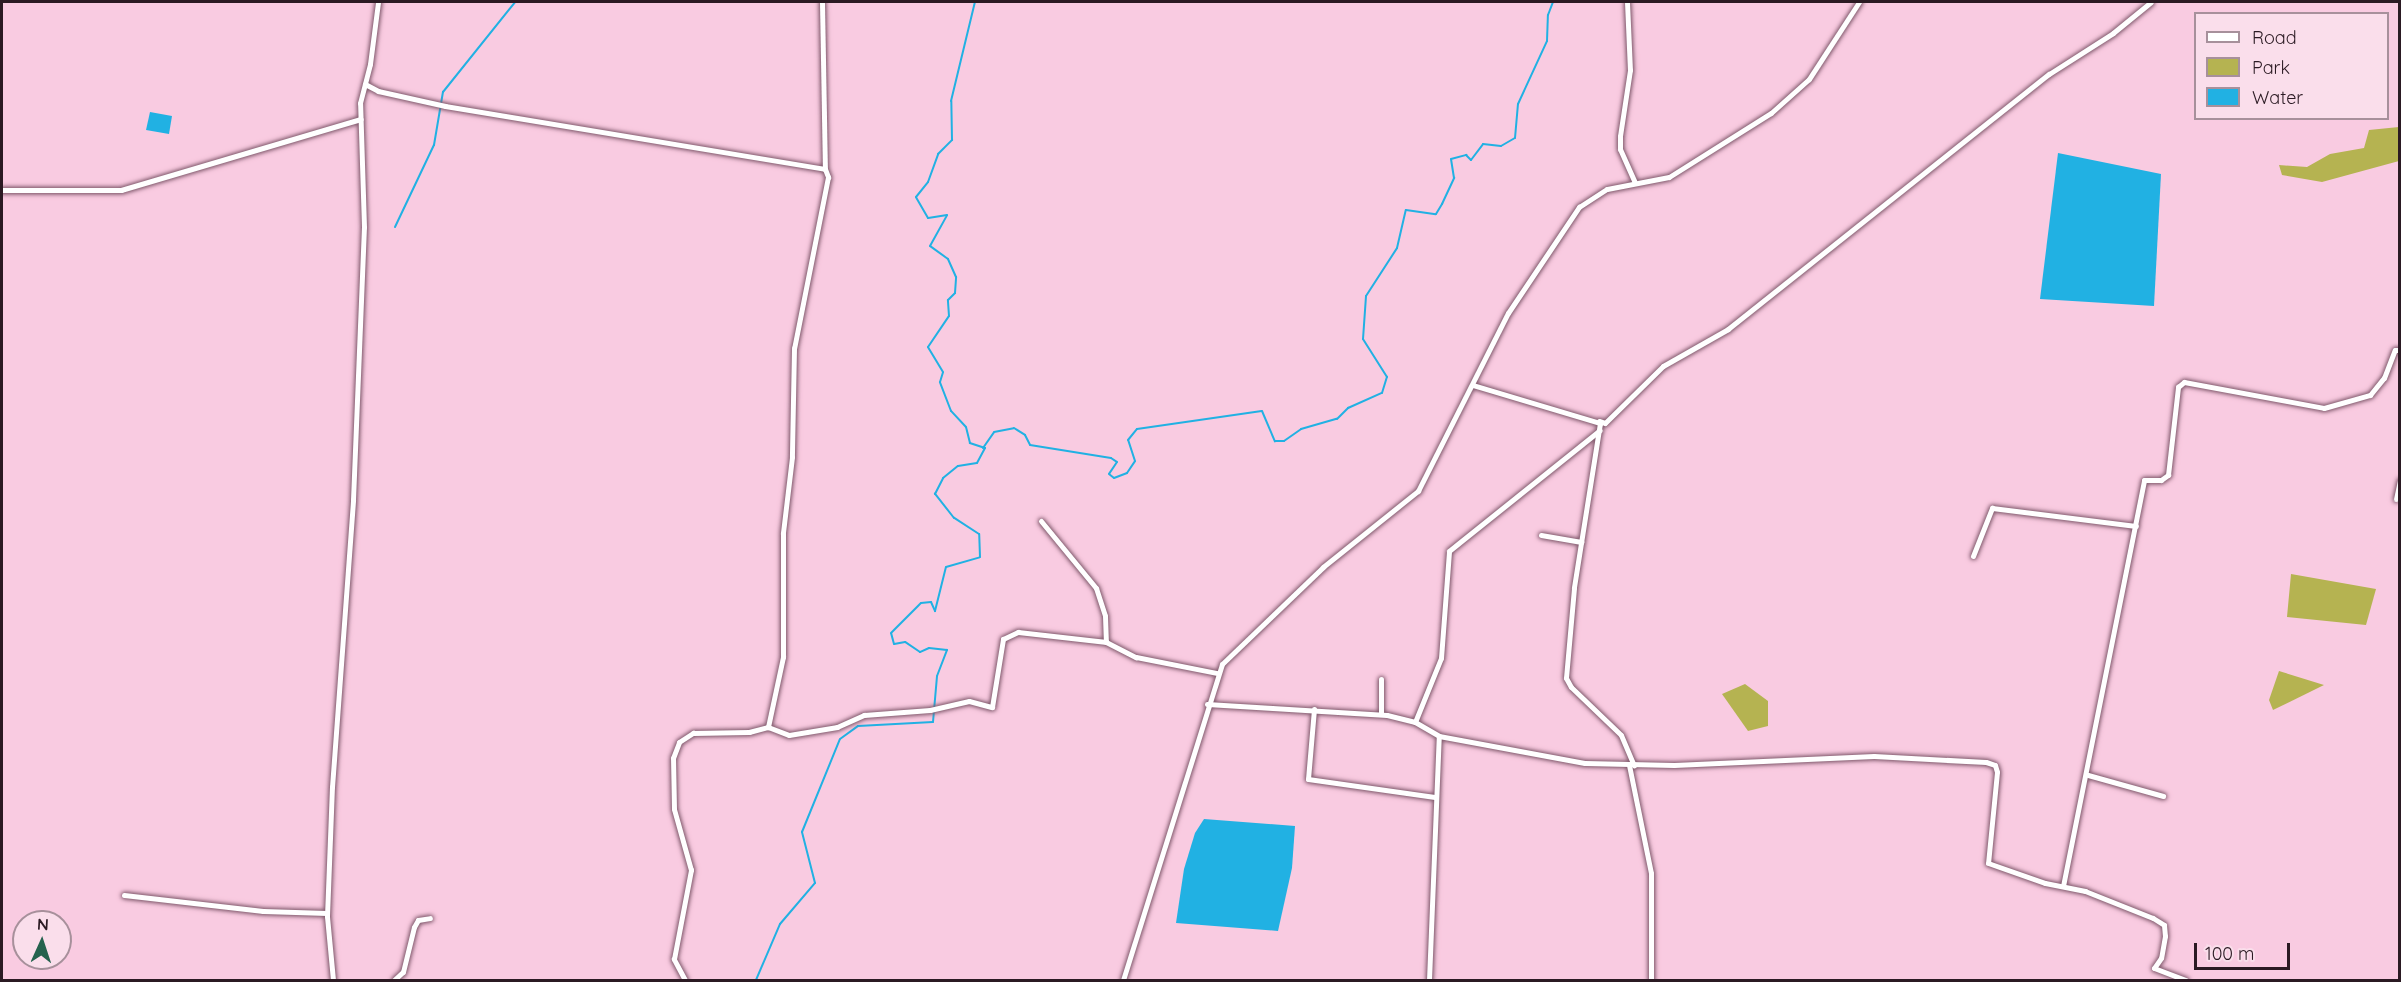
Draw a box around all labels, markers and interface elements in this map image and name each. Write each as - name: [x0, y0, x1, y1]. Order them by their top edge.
- legend: [2194, 12, 2389, 120]
- text: Road: [2252, 26, 2297, 49]
- text: Park: [2252, 56, 2290, 79]
- text: Water: [2252, 86, 2303, 109]
- north arrow: [12, 910, 72, 970]
- text: N: [36, 914, 49, 934]
- scale bar: [2197, 931, 2293, 969]
- text: 100 m: [2205, 942, 2254, 965]

